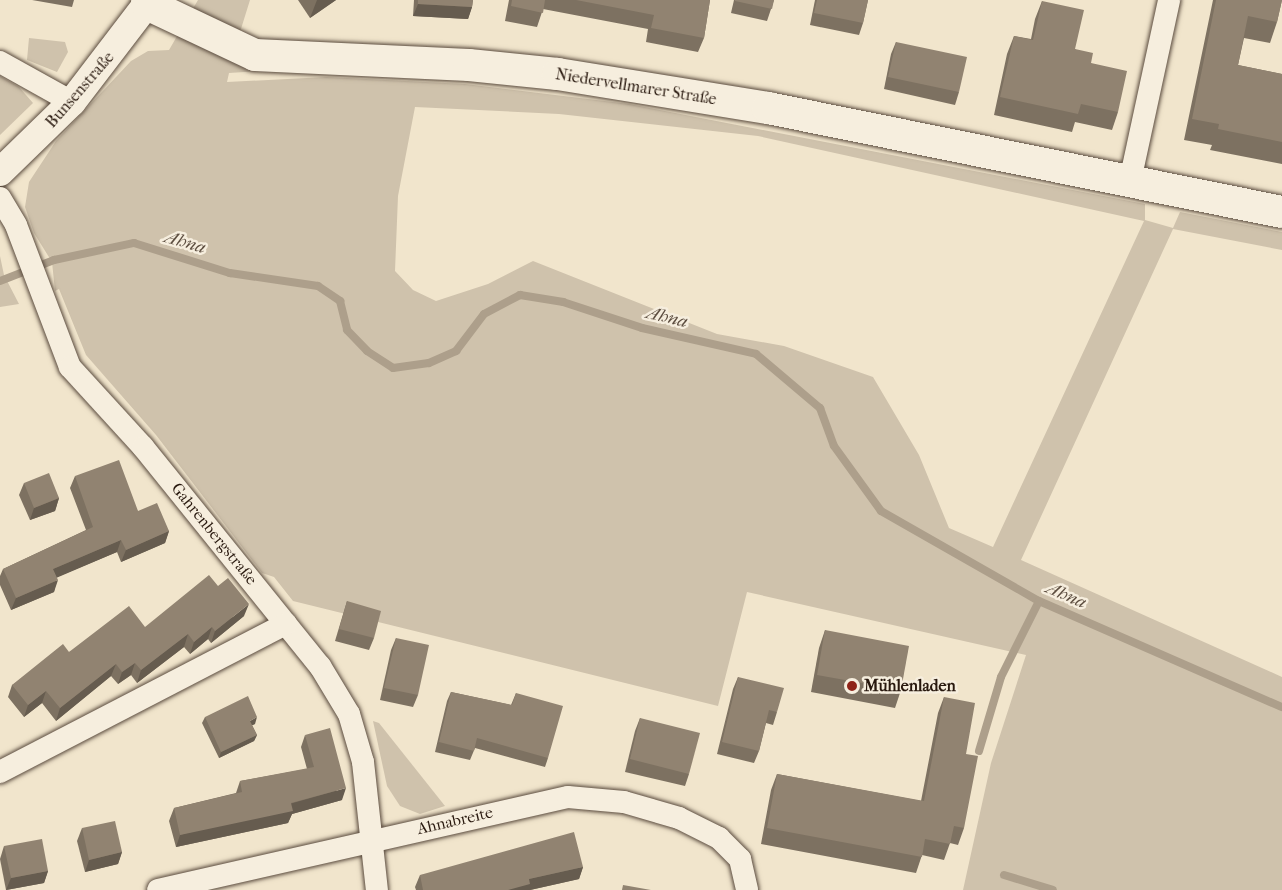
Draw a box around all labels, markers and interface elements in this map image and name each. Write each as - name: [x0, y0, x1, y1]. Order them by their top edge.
- street label: Bunsenstraße: [42, 48, 118, 132]
- street label: Niedervellmarer Straße: [554, 65, 718, 109]
- water label: Ahna: [162, 227, 208, 259]
- water label: Ahna: [644, 303, 690, 333]
- street label: Gahrenbergstraße: [167, 479, 261, 589]
- water label: Ahna: [1043, 578, 1089, 614]
- place label: Mühlenladen: [864, 676, 956, 696]
- marker: Mühlenladen: [845, 679, 859, 693]
- street label: Ahnabreite: [415, 803, 495, 839]

